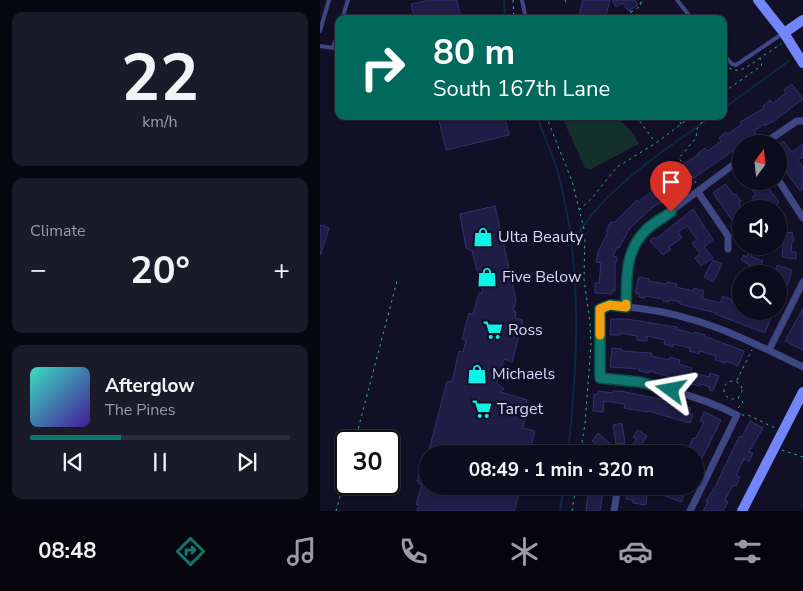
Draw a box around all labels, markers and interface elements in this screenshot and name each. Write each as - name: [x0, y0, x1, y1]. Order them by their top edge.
- text: 80 m: [433, 29, 515, 76]
- text: 22: [121, 34, 199, 123]
- icon: right: [350, 35, 415, 100]
- text: South 167th Lane: [433, 74, 610, 104]
- text: km/h: [142, 111, 178, 133]
- north arrow: [732, 135, 788, 190]
- map controls: [732, 135, 787, 320]
- pin: [650, 161, 692, 212]
- icon: arrive: [657, 168, 685, 196]
- button: sound: [732, 200, 787, 255]
- text: Climate: [30, 220, 85, 242]
- shop icon: Ulta Beauty: [472, 226, 494, 248]
- place label: Ulta Beauty: [498, 226, 584, 248]
- text: 20°: [130, 245, 190, 296]
- text: −: [30, 251, 47, 289]
- text: +: [273, 251, 290, 289]
- button: search: [732, 265, 787, 320]
- shop icon: Five Below: [476, 266, 498, 288]
- place label: Five Below: [502, 266, 582, 288]
- supermarket icon: Ross: [482, 319, 504, 341]
- place label: Ross: [508, 319, 543, 341]
- shop icon: Michaels: [466, 363, 488, 385]
- place label: Michaels: [492, 363, 555, 385]
- position arrow: [644, 363, 696, 415]
- text: Afterglow: [105, 373, 195, 399]
- supermarket icon: Target: [471, 398, 493, 420]
- place label: Target: [497, 398, 543, 420]
- text: The Pines: [105, 399, 175, 421]
- speed limit sign: 30: [335, 430, 400, 495]
- icon: previous: [59, 448, 87, 476]
- icon: pause: [146, 448, 174, 476]
- icon: next: [233, 448, 261, 476]
- text: 08:49 · 1 min · 320 m: [469, 457, 654, 483]
- icon: directions: [173, 534, 208, 569]
- icon: music: [284, 534, 319, 569]
- icon: phone: [396, 534, 431, 569]
- icon: climate: [507, 534, 542, 569]
- icon: car: [618, 534, 653, 569]
- icon: filters: [730, 534, 765, 569]
- text: 08:48: [38, 536, 96, 566]

